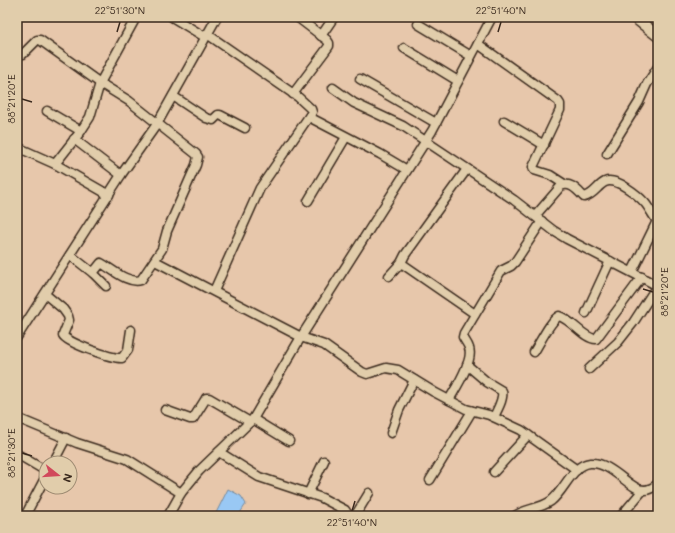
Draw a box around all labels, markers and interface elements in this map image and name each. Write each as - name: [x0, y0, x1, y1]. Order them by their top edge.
- text: 22°51'30"N: [95, 3, 145, 17]
- text: 22°51'40"N: [476, 3, 526, 17]
- text: 88°21'20"E: [4, 74, 18, 124]
- text: 88°21'20"E: [657, 267, 671, 317]
- text: 88°21'30"E: [4, 428, 18, 478]
- north arrow: [38, 455, 78, 495]
- text: N: [60, 472, 76, 484]
- text: 22°51'40"N: [327, 515, 377, 529]

